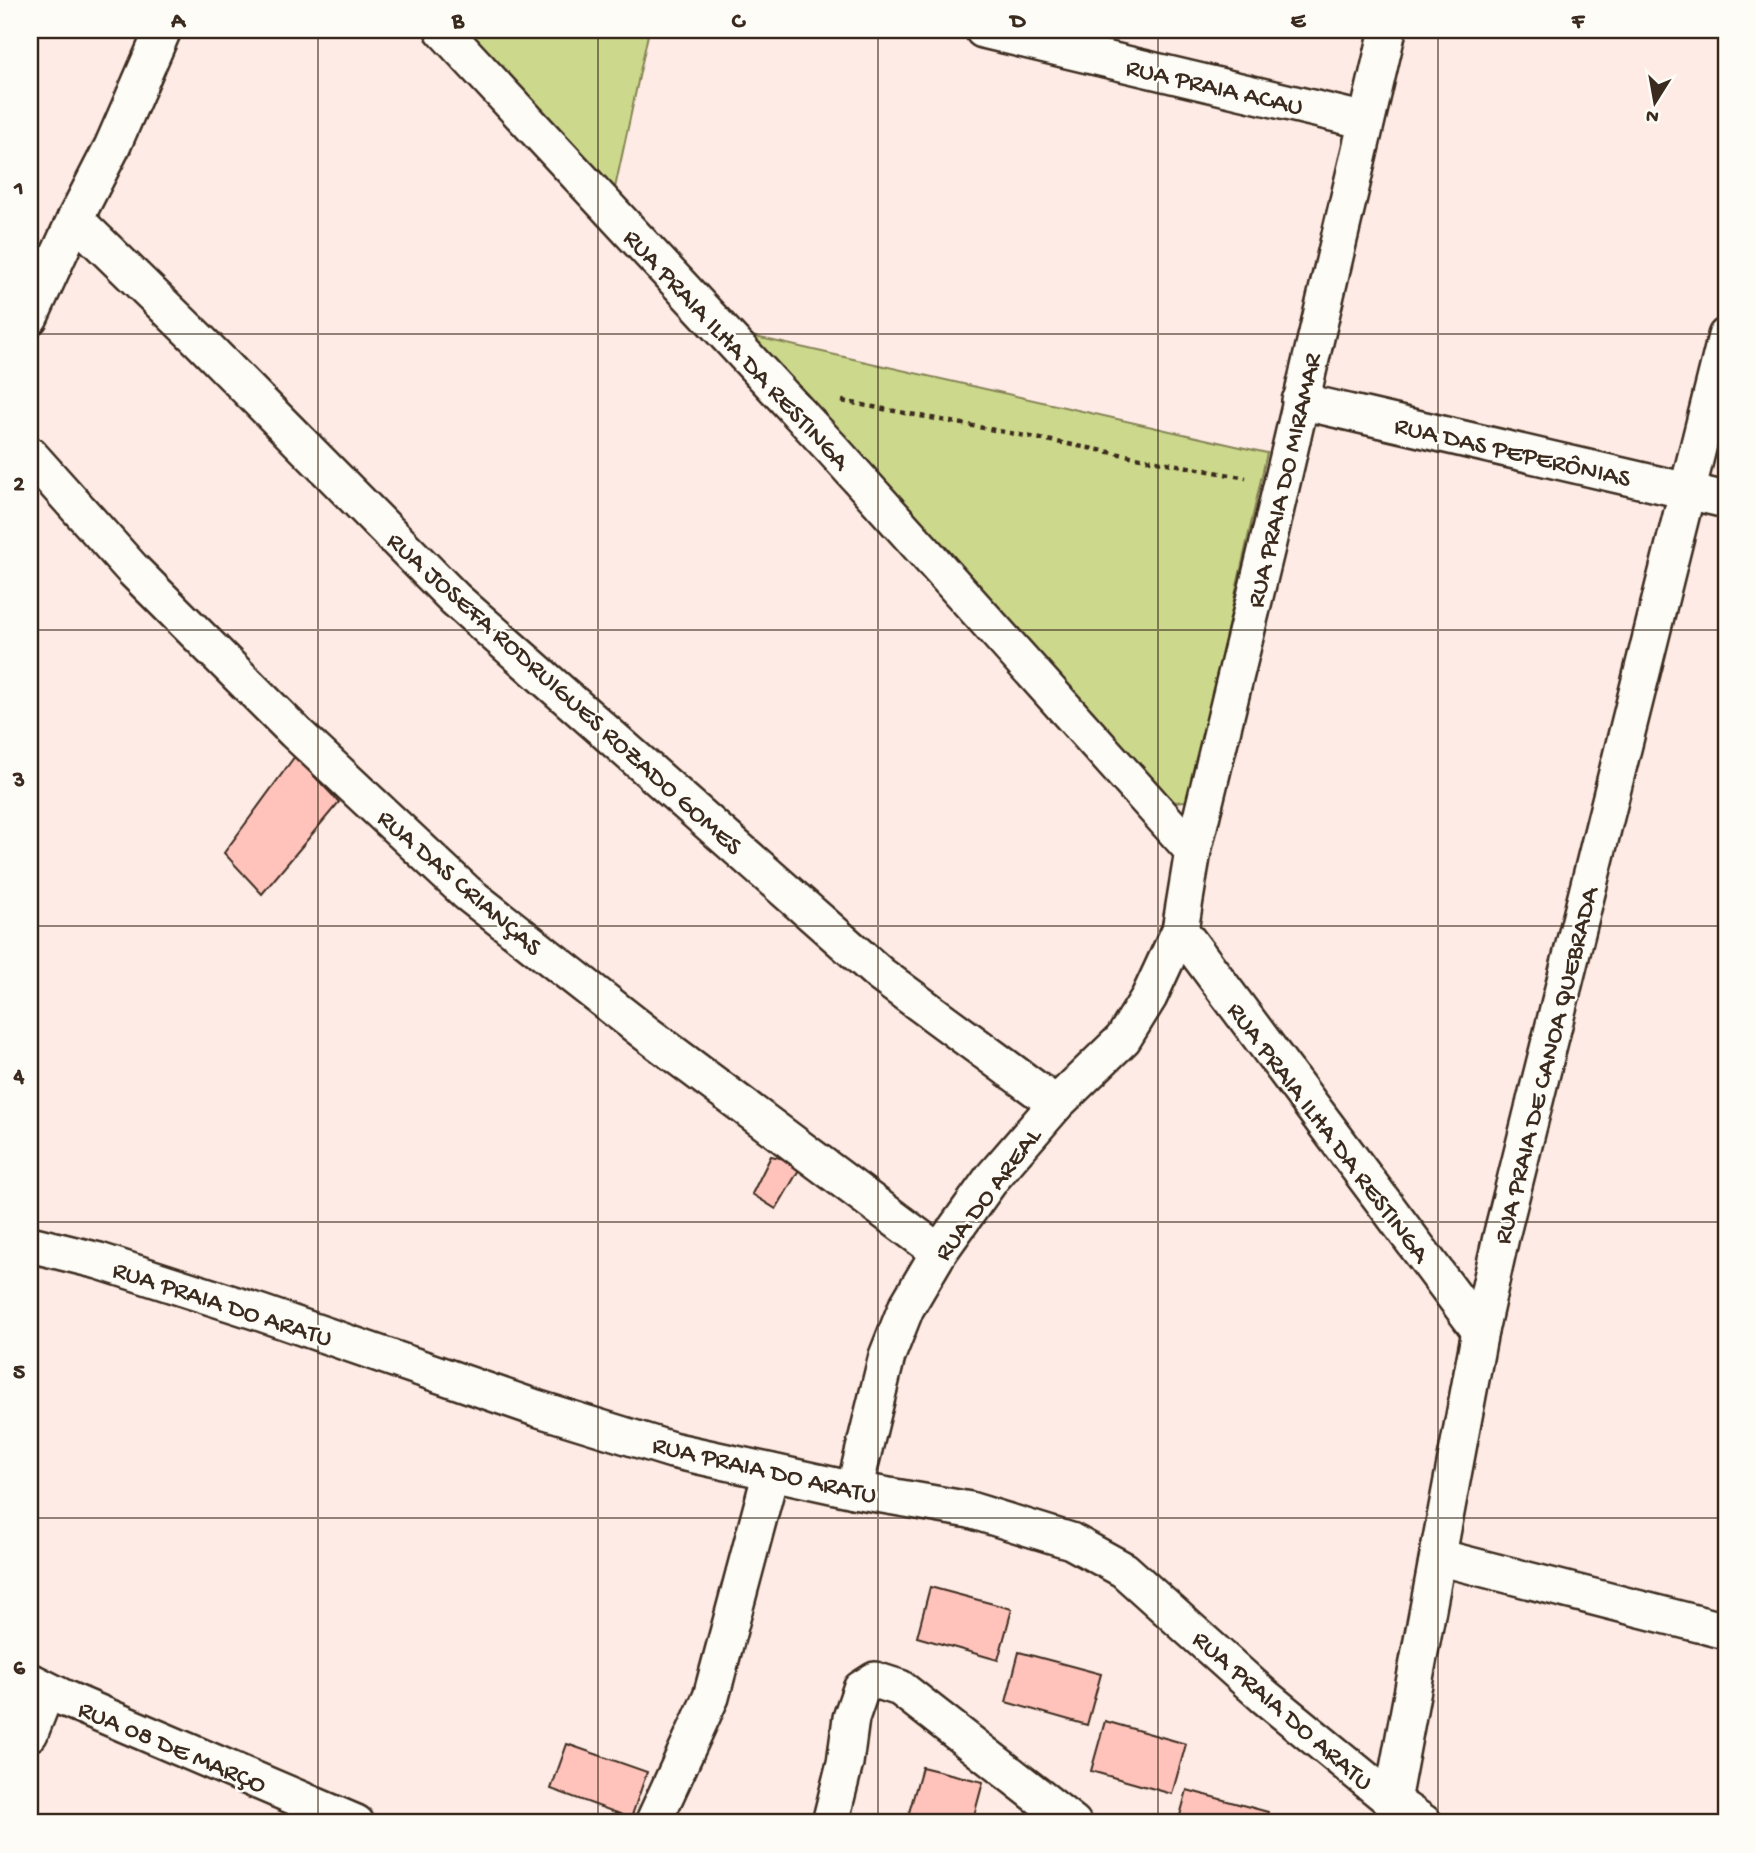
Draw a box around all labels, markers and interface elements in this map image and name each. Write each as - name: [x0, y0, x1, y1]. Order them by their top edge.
- text: A: [170, 9, 186, 36]
- text: B: [451, 9, 465, 36]
- text: C: [732, 9, 747, 36]
- text: D: [1009, 9, 1027, 36]
- text: E: [1291, 9, 1307, 36]
- text: F: [1571, 9, 1586, 36]
- street label: RUA PRAIA ACAU: [1122, 54, 1306, 125]
- north arrow: [1620, 66, 1690, 136]
- text: N: [1644, 103, 1661, 128]
- text: 1: [13, 176, 24, 203]
- street label: RUA PRAIA ILHA DA RESTINGA: [615, 224, 856, 479]
- street label: RUA PRAIA DO MIRAMAR: [1242, 349, 1331, 611]
- street label: RUA DAS PEPERÔNIAS: [1391, 412, 1634, 497]
- text: 2: [13, 472, 25, 499]
- street label: RUA JOSEFA RODRUIGUES ROZADO GOMES: [379, 527, 748, 864]
- text: 3: [12, 768, 25, 795]
- street label: RUA DAS CRIANÇAS: [369, 804, 548, 965]
- street label: RUA PRAIA DE CANOA QUEBRADA: [1489, 883, 1608, 1248]
- street label: RUA PRAIA ILHA DA RESTINGA: [1218, 997, 1436, 1272]
- text: 4: [13, 1064, 25, 1091]
- street label: RUA DO AREAL: [929, 1122, 1051, 1268]
- street label: RUA PRAIA DO ARATU: [108, 1256, 335, 1356]
- text: 5: [13, 1360, 25, 1387]
- street label: RUA PRAIA DO ARATU: [649, 1431, 879, 1513]
- street label: RUA PRAIA DO ARATU: [1184, 1626, 1378, 1799]
- text: 6: [13, 1656, 26, 1683]
- street label: RUA 08 DE MARÇO: [73, 1696, 270, 1803]

